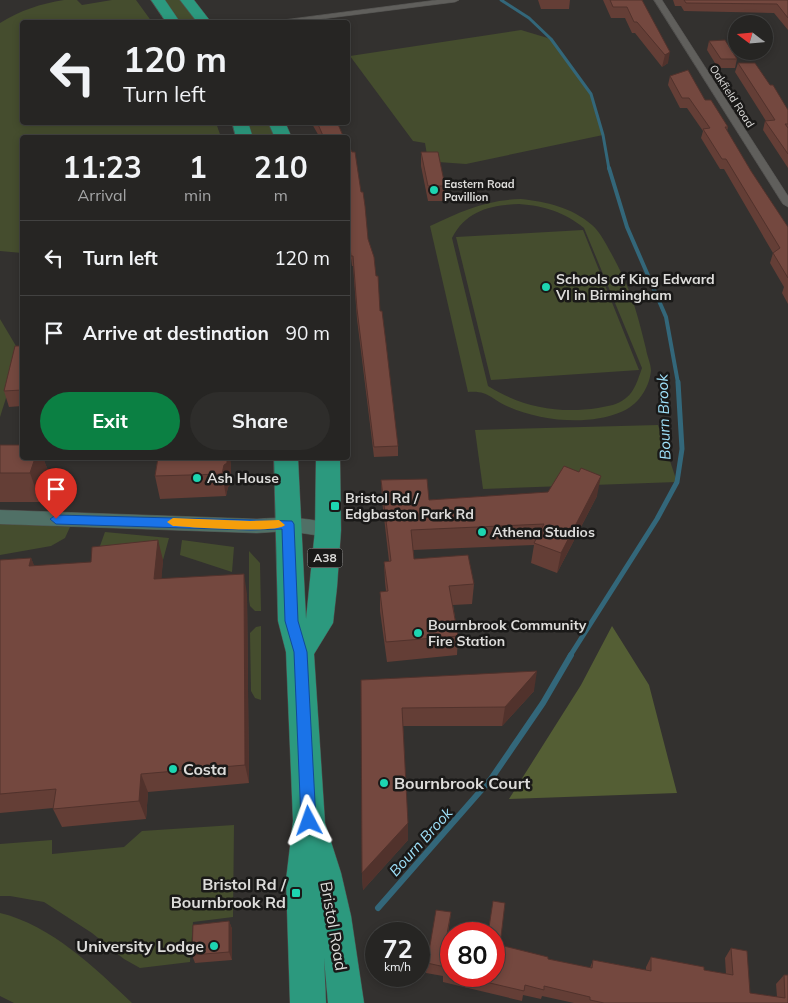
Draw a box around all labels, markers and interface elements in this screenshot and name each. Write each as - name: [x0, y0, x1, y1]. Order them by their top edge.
- north arrow: [728, 15, 772, 60]
- map controls: [728, 15, 773, 60]
- text: 120 m: [123, 37, 227, 81]
- icon: left: [40, 40, 105, 105]
- street label: Oakfield Road: [706, 62, 758, 130]
- text: Turn left: [123, 80, 206, 108]
- text: 11:23: [62, 148, 142, 186]
- text: 1: [189, 148, 207, 186]
- text: 210: [254, 148, 308, 186]
- place label: Eastern Road Pavillion: [444, 177, 515, 204]
- marker: Eastern Road Pavillion: [428, 184, 440, 196]
- text: Arrival: [78, 185, 127, 205]
- text: min: [184, 185, 211, 205]
- text: m: [274, 185, 288, 205]
- icon: left: [40, 244, 68, 272]
- text: Turn left: [83, 246, 158, 270]
- text: 120 m: [274, 246, 330, 270]
- place label: Schools of King Edward VI in Birmingham: [555, 270, 715, 304]
- marker: Schools of King Edward VI in Birmingham: [540, 281, 552, 293]
- icon: arrive: [40, 319, 68, 347]
- text: Arrive at destination: [83, 321, 269, 345]
- text: 90 m: [286, 321, 330, 345]
- water label: Bourn Brook: [652, 372, 674, 460]
- button: Exit: [40, 392, 180, 450]
- button: Share: [190, 392, 330, 450]
- pin: [35, 468, 77, 519]
- place label: Ash House: [207, 469, 279, 487]
- marker: Ash House: [191, 472, 203, 484]
- icon: arrive: [42, 475, 70, 503]
- place label: Bristol Rd / Edgbaston Park Rd: [345, 489, 474, 523]
- marker: Bristol Rd / Edgbaston Park Rd: [329, 500, 341, 512]
- place label: Athena Studios: [492, 523, 595, 541]
- marker: Athena Studios: [476, 526, 488, 538]
- road number: A38: [308, 548, 342, 568]
- place label: Bournbrook Community Fire Station: [428, 616, 587, 650]
- marker: Bournbrook Community Fire Station: [412, 627, 424, 639]
- place label: Costa: [183, 759, 227, 779]
- marker: Costa: [167, 763, 179, 775]
- place label: Bournbrook Court: [394, 773, 530, 793]
- marker: Bournbrook Court: [378, 777, 390, 789]
- position arrow: [282, 794, 334, 846]
- water label: Bourn Brook: [385, 802, 457, 880]
- place label: Bristol Rd / Bournbrook Rd: [171, 874, 287, 912]
- street label: Bristol Road: [316, 880, 352, 972]
- marker: Bristol Rd / Bournbrook Rd: [290, 887, 302, 899]
- speed limit sign: 80: [440, 922, 505, 987]
- text: 72: [382, 933, 413, 964]
- place label: University Lodge: [76, 936, 204, 956]
- marker: University Lodge: [208, 940, 220, 952]
- text: km/h: [384, 959, 411, 974]

